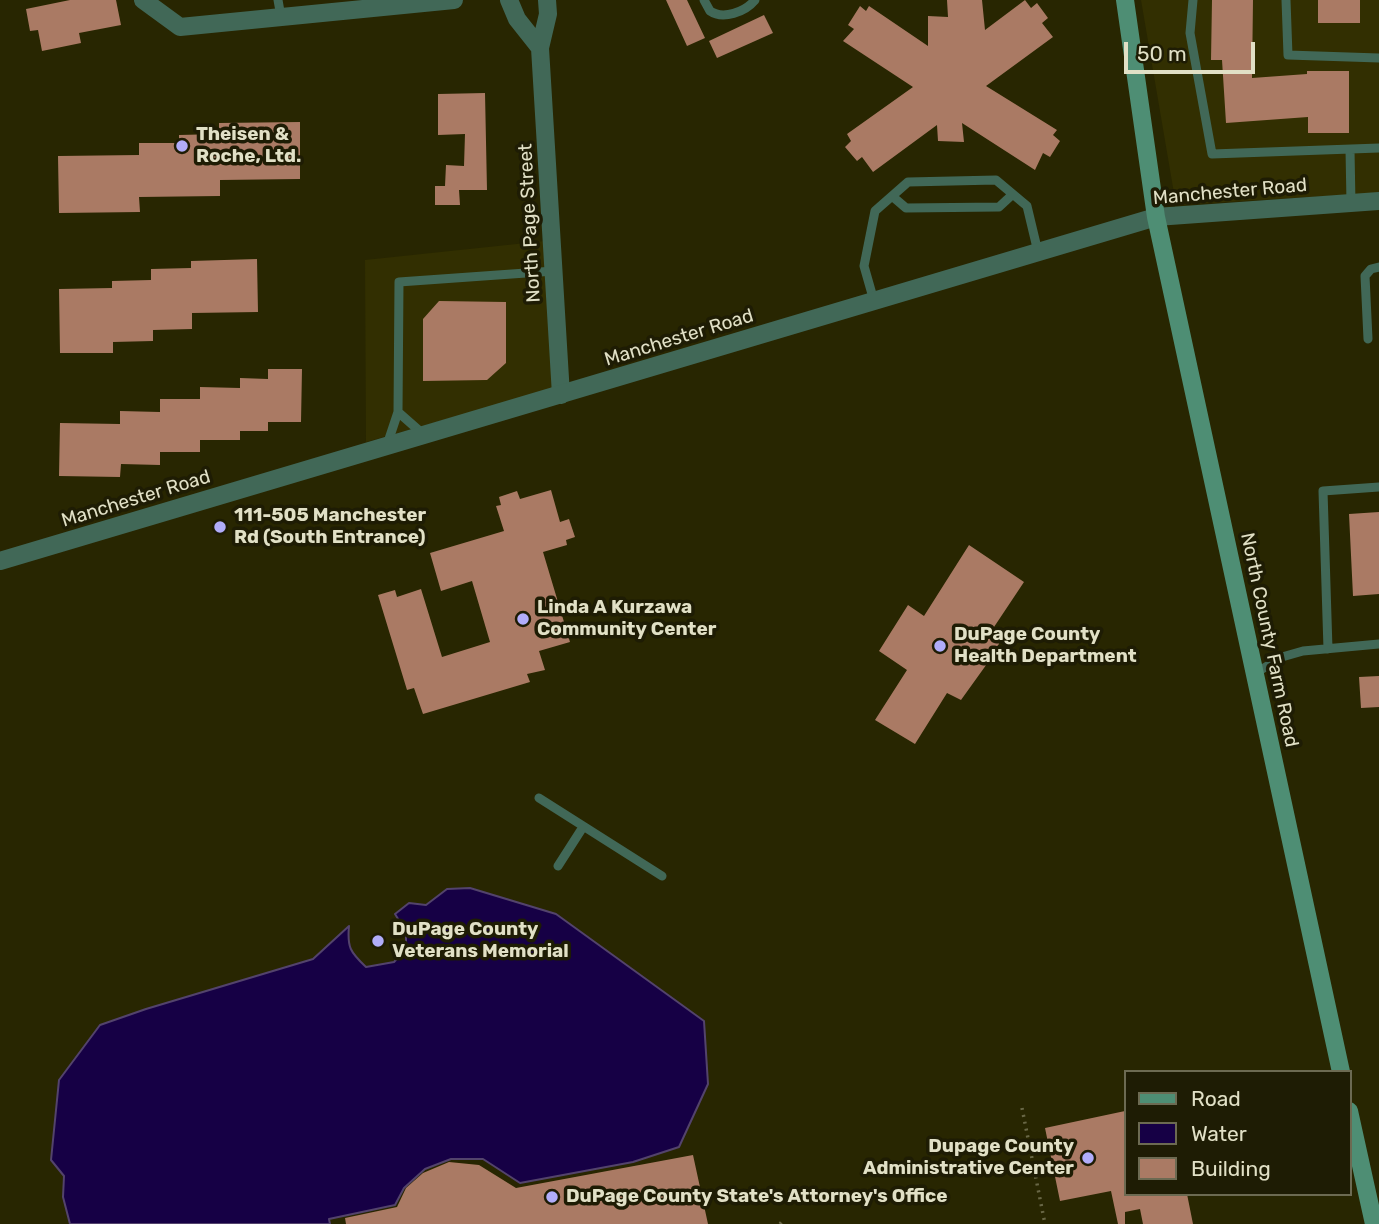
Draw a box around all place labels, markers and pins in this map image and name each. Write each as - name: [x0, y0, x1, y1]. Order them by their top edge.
- place label: Theisen & Roche, Ltd.: [196, 124, 301, 168]
- marker: Theisen & Roche, Ltd.: [174, 138, 190, 154]
- place label: 111-505 Manchester Rd (South Entrance): [234, 505, 426, 549]
- marker: 111-505 Manchester Rd (South Entrance): [212, 519, 228, 535]
- place label: Linda A Kurzawa Community Center: [537, 597, 716, 641]
- marker: Linda A Kurzawa Community Center: [515, 611, 531, 627]
- place label: DuPage County Health Department: [954, 624, 1137, 668]
- marker: DuPage County Health Department: [932, 638, 948, 654]
- place label: DuPage County Veterans Memorial: [392, 919, 569, 963]
- marker: DuPage County Veterans Memorial: [370, 933, 386, 949]
- place label: Dupage County Administrative Center: [863, 1136, 1074, 1180]
- marker: Dupage County Administrative Center: [1080, 1150, 1096, 1166]
- place label: DuPage County State's Attorney's Office: [566, 1186, 948, 1208]
- marker: DuPage County State's Attorney's Office: [544, 1189, 560, 1205]

